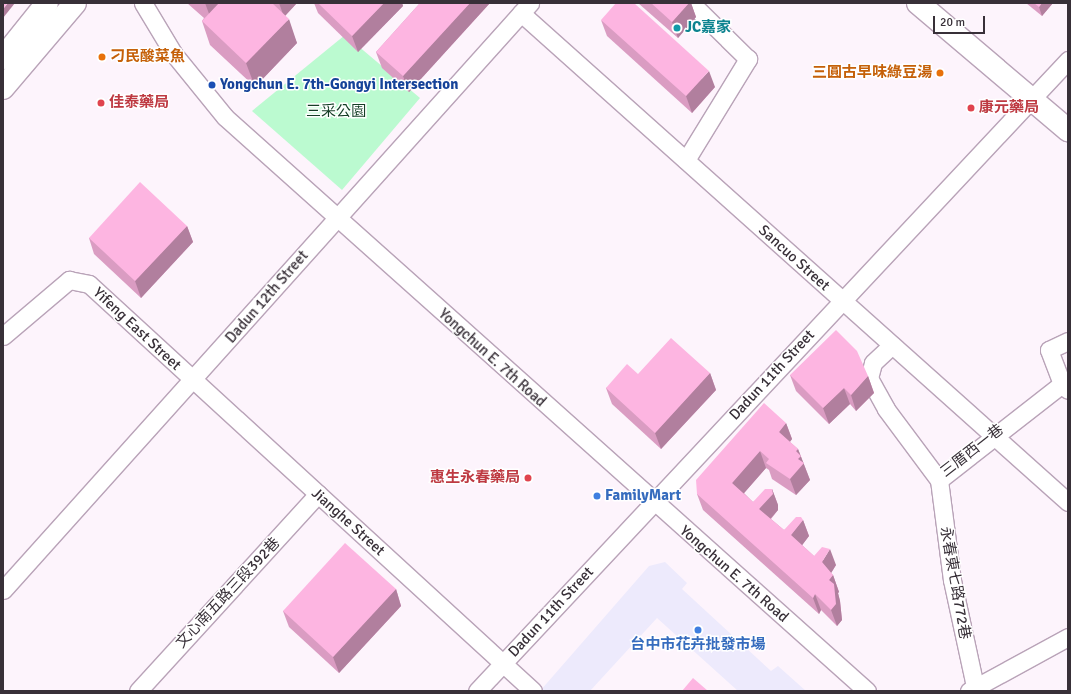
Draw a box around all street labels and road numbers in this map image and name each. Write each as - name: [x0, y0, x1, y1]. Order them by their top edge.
- street label: Sancuo Street: [755, 221, 833, 295]
- street label: Dadun 12th Street: [222, 247, 312, 347]
- street label: Yifeng East Street: [89, 284, 185, 374]
- street label: Yongchun E. 7th Road: [435, 305, 549, 411]
- street label: Dadun 11th Street: [726, 326, 818, 424]
- street label: 三厝西一巷: [937, 421, 1007, 481]
- street label: Jianghe Street: [308, 484, 388, 560]
- street label: Yongchun E. 7th Road: [676, 522, 792, 626]
- street label: 永春東七路772巷: [936, 525, 974, 641]
- street label: 文心南五路三段392巷: [172, 534, 284, 652]
- street label: Dadun 11th Street: [505, 563, 597, 661]

